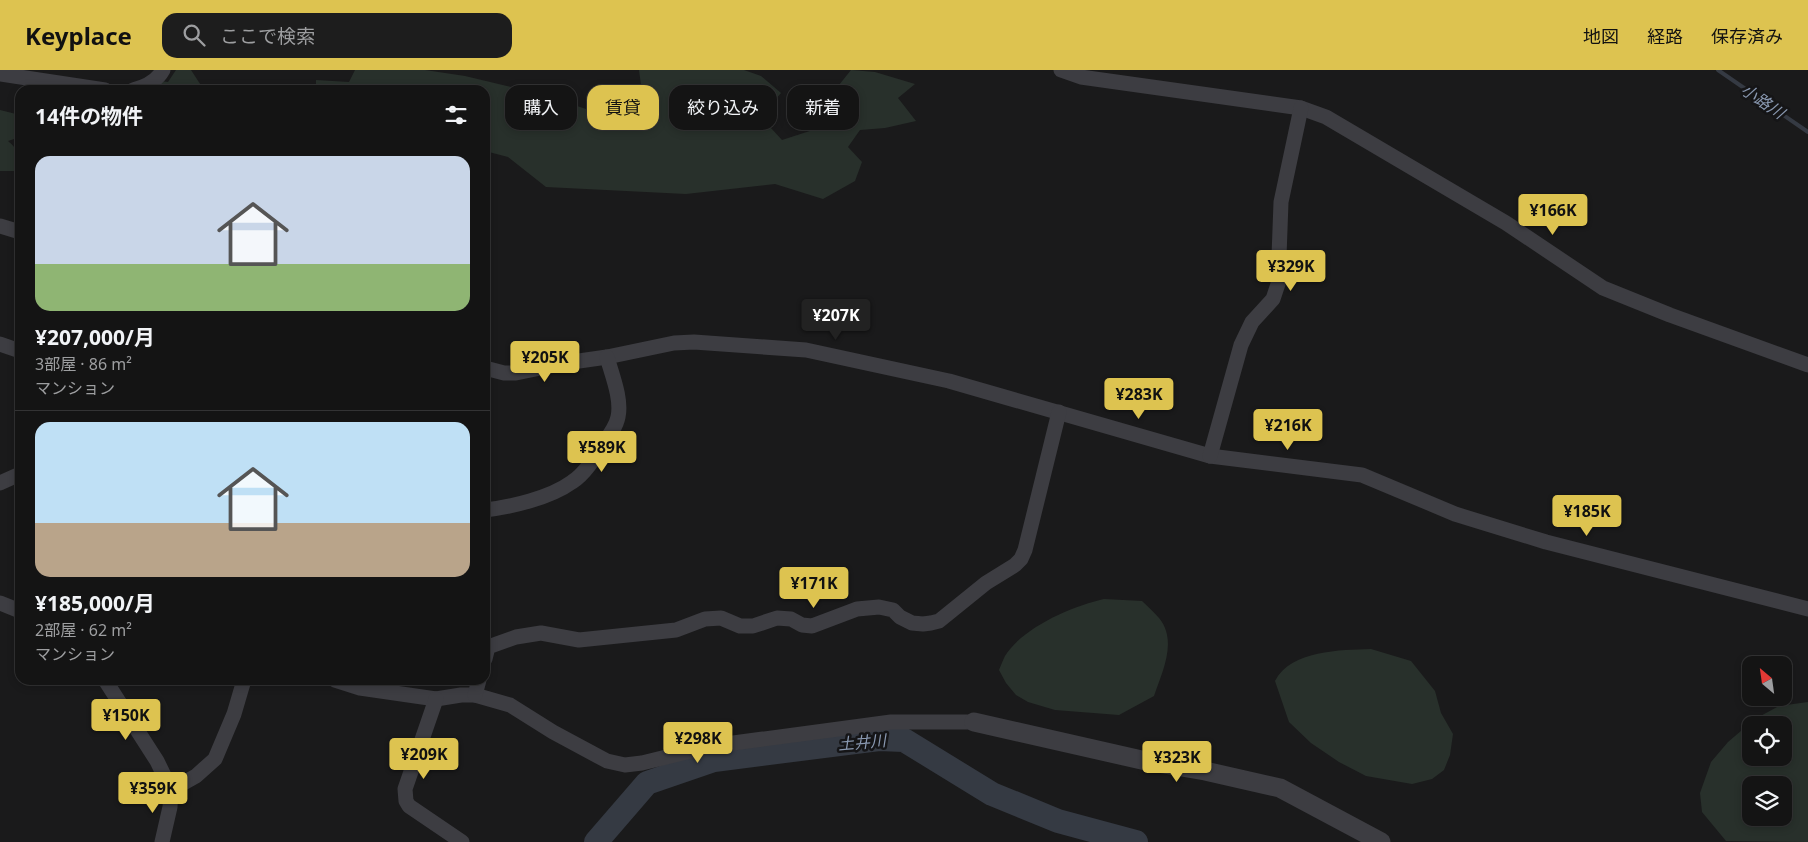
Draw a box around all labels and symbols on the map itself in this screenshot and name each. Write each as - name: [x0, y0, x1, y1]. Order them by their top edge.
- water label: 小路川: [1737, 78, 1791, 125]
- pin: ¥166K: [1518, 194, 1588, 236]
- pin: ¥329K: [1256, 250, 1326, 292]
- pin: ¥207K: [801, 298, 871, 341]
- pin: ¥205K: [510, 340, 580, 383]
- pin: ¥283K: [1104, 378, 1174, 420]
- pin: ¥216K: [1253, 408, 1323, 451]
- pin: ¥589K: [567, 430, 637, 473]
- pin: ¥185K: [1552, 494, 1622, 537]
- pin: ¥171K: [779, 566, 849, 609]
- north arrow: [1742, 656, 1792, 706]
- pin: ¥150K: [91, 698, 161, 741]
- pin: ¥298K: [663, 722, 733, 764]
- water label: 土井川: [837, 729, 889, 755]
- pin: ¥209K: [389, 738, 459, 780]
- pin: ¥323K: [1142, 740, 1212, 783]
- pin: ¥359K: [118, 772, 188, 814]

